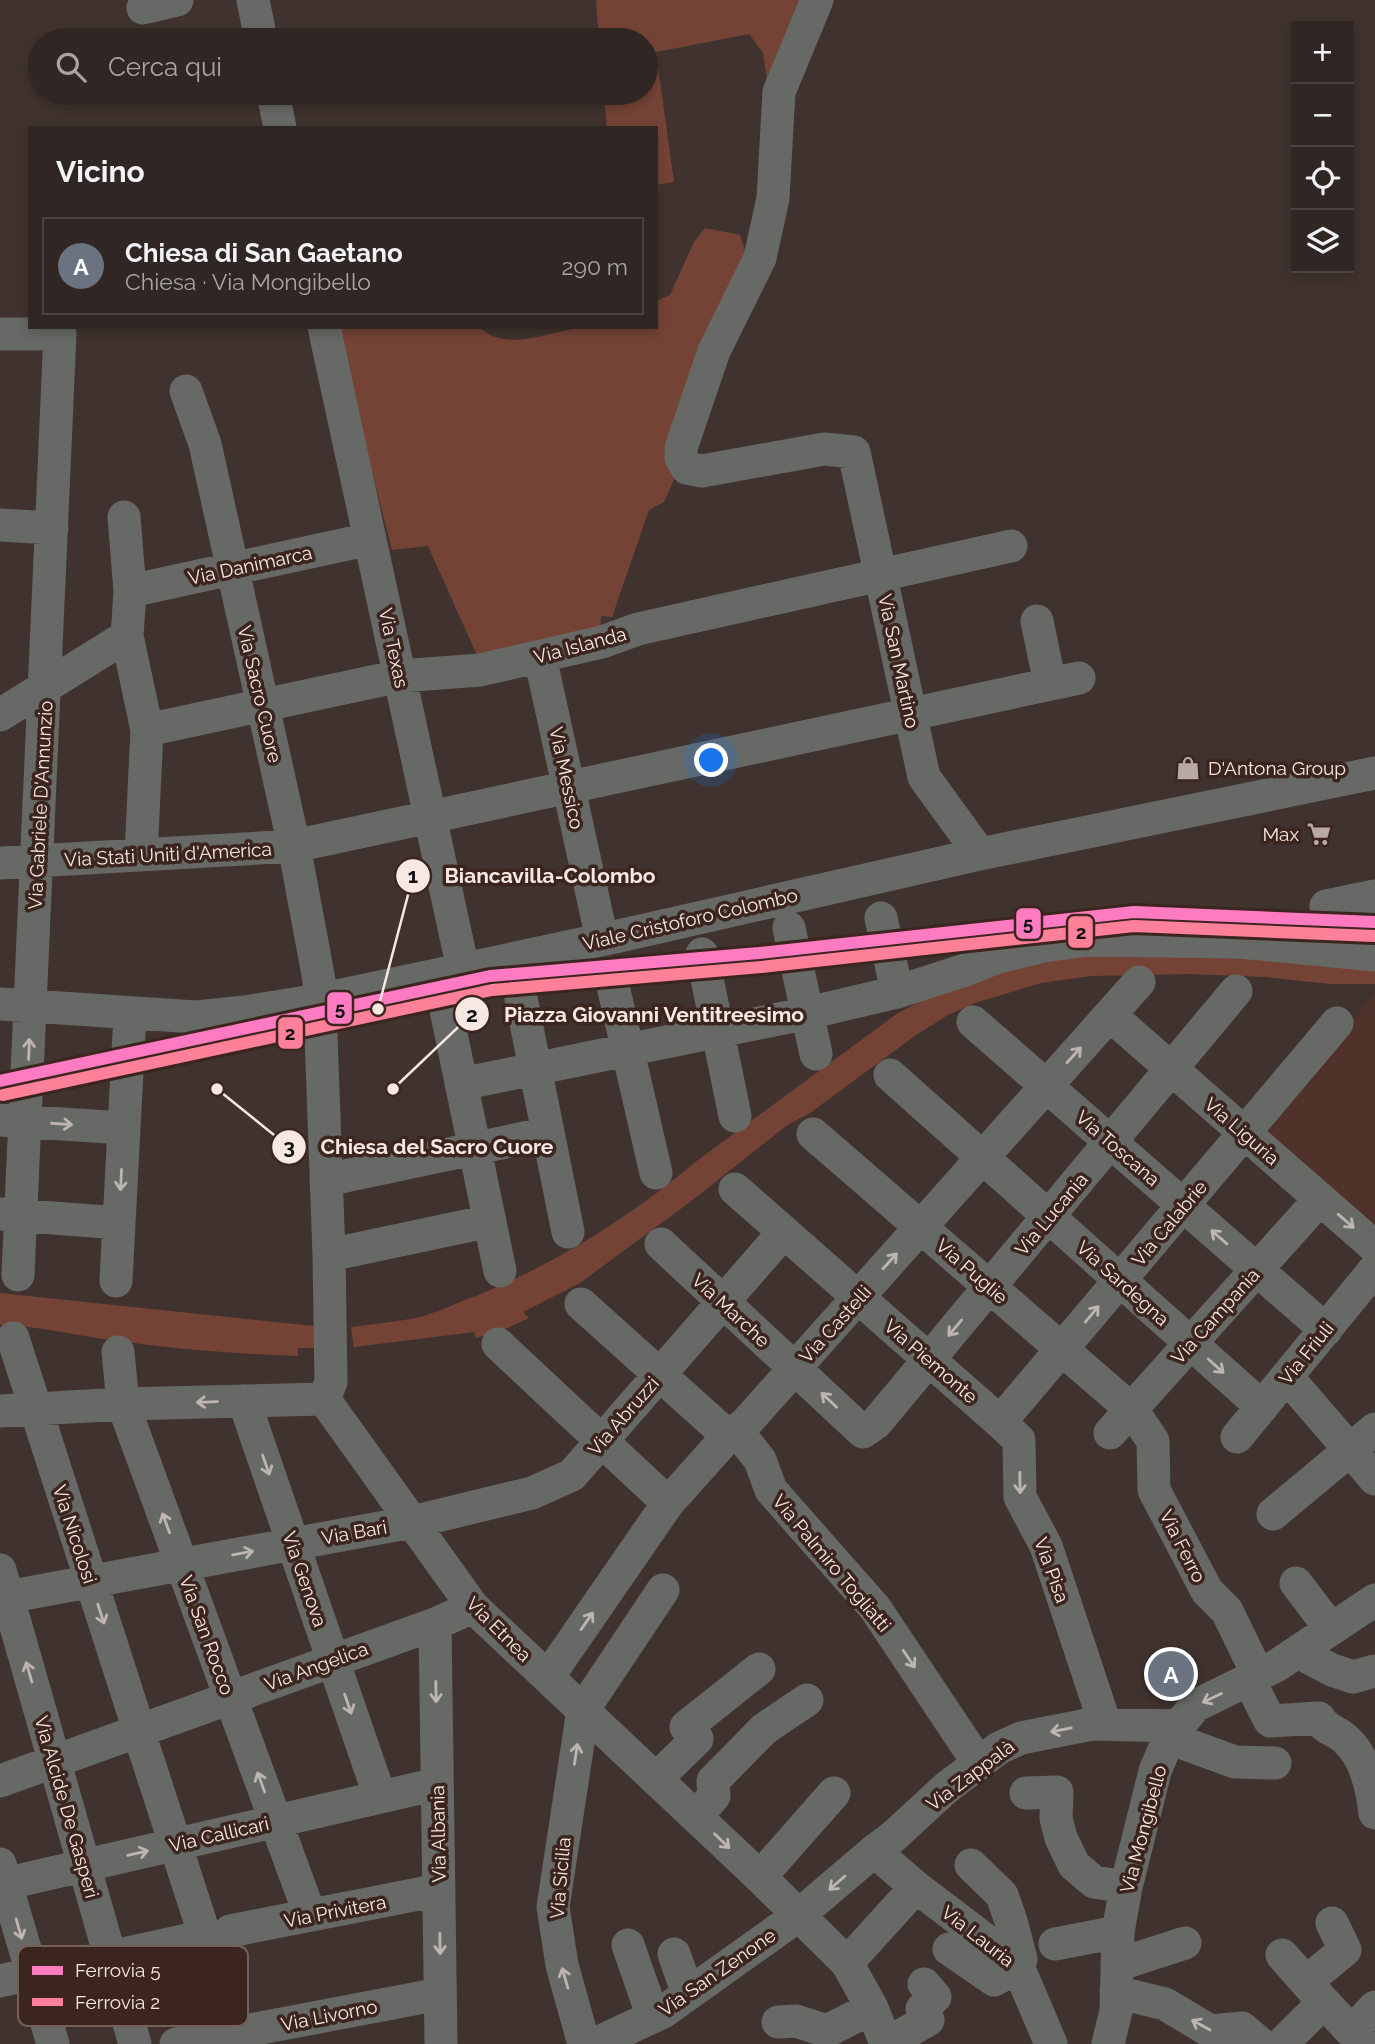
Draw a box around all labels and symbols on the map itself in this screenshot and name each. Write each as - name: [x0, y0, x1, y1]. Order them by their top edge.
- street label: Via Danimarca: [186, 541, 314, 589]
- street label: Via San Martino: [874, 592, 924, 730]
- street label: Via Texas: [375, 606, 413, 690]
- street label: Via Islanda: [531, 622, 629, 668]
- street label: Via Sacro Cuore: [234, 623, 286, 765]
- street label: Via Gabriele D'Annunzio: [24, 700, 56, 910]
- street label: Via Messico: [545, 725, 589, 831]
- your location: [694, 743, 728, 777]
- shop icon: D'Antona Group: [1174, 754, 1202, 782]
- place label: D'Antona Group: [1208, 757, 1346, 779]
- supermarket icon: Max: [1305, 820, 1333, 848]
- place label: Max: [1263, 823, 1299, 845]
- street label: Via Stati Uniti d'America: [64, 838, 272, 870]
- callout: Biancavilla-Colombo: [395, 855, 669, 897]
- text: 1: [408, 863, 418, 888]
- text: Biancavilla-Colombo: [445, 863, 656, 888]
- street label: Viale Cristoforo Colombo: [580, 884, 800, 954]
- line badge: 5: [1015, 907, 1042, 940]
- text: 5: [1023, 912, 1033, 934]
- line badge: 2: [1067, 915, 1094, 949]
- text: 2: [1076, 921, 1086, 943]
- line badge: 5: [326, 991, 353, 1025]
- callout: Piazza Giovanni Ventitreesimo: [454, 993, 818, 1035]
- text: 5: [335, 997, 345, 1019]
- text: 2: [466, 1002, 478, 1027]
- text: Piazza Giovanni Ventitreesimo: [504, 1002, 804, 1027]
- line badge: 2: [277, 1016, 304, 1050]
- text: 2: [285, 1022, 295, 1044]
- one-way arrow: [22, 1038, 35, 1061]
- one-way arrow: [1066, 1046, 1082, 1064]
- street label: Via Liguria: [1200, 1093, 1284, 1169]
- street label: Via Toscana: [1072, 1106, 1164, 1190]
- one-way arrow: [50, 1118, 73, 1131]
- callout: Chiesa del Sacro Cuore: [271, 1126, 568, 1168]
- text: 3: [283, 1134, 295, 1159]
- text: Chiesa del Sacro Cuore: [321, 1134, 554, 1159]
- one-way arrow: [114, 1168, 127, 1190]
- street label: Via Lucania: [1010, 1168, 1092, 1260]
- street label: Via Calabrie: [1127, 1176, 1211, 1270]
- one-way arrow: [1336, 1213, 1354, 1229]
- one-way arrow: [1211, 1228, 1228, 1245]
- street label: Via Puglie: [932, 1234, 1012, 1308]
- street label: Via Sardegna: [1072, 1236, 1174, 1330]
- one-way arrow: [882, 1253, 899, 1270]
- street label: Via Campania: [1166, 1264, 1264, 1368]
- street label: Via Marche: [688, 1268, 774, 1352]
- street label: Via Castelli: [794, 1281, 876, 1367]
- one-way arrow: [1084, 1305, 1100, 1323]
- street label: Via Piemonte: [880, 1314, 982, 1408]
- street label: Via Friuli: [1274, 1317, 1338, 1389]
- one-way arrow: [948, 1319, 963, 1337]
- one-way arrow: [1207, 1358, 1224, 1375]
- street label: Via Abruzzi: [583, 1372, 663, 1460]
- one-way arrow: [820, 1392, 838, 1408]
- one-way arrow: [195, 1395, 218, 1408]
- one-way arrow: [261, 1454, 273, 1476]
- one-way arrow: [1013, 1471, 1026, 1494]
- street label: Via Nicolosi: [49, 1482, 101, 1586]
- street label: Via Palmiro Togliatti: [768, 1490, 896, 1636]
- street label: Via Ferro: [1155, 1506, 1211, 1586]
- one-way arrow: [159, 1512, 171, 1534]
- street label: Via Bari: [320, 1515, 388, 1549]
- street label: Via Genova: [278, 1528, 332, 1630]
- street label: Via Pisa: [1030, 1534, 1074, 1606]
- one-way arrow: [231, 1546, 254, 1559]
- street label: Via San Rocco: [175, 1572, 239, 1698]
- street label: Via Etnea: [462, 1592, 536, 1666]
- one-way arrow: [95, 1603, 108, 1625]
- one-way arrow: [580, 1612, 594, 1631]
- street label: Via Angelica: [261, 1637, 371, 1695]
- pin: A: [1148, 1648, 1194, 1700]
- one-way arrow: [902, 1649, 916, 1668]
- one-way arrow: [22, 1661, 35, 1684]
- one-way arrow: [429, 1680, 443, 1703]
- one-way arrow: [1202, 1691, 1223, 1705]
- one-way arrow: [343, 1692, 355, 1714]
- street label: Via Alcide De Gasperi: [30, 1713, 104, 1901]
- one-way arrow: [1050, 1723, 1073, 1737]
- street label: Via Zappalà: [922, 1735, 1018, 1815]
- one-way arrow: [570, 1743, 583, 1766]
- street label: Via Mongibello: [1115, 1763, 1171, 1895]
- one-way arrow: [254, 1772, 267, 1794]
- street label: Via Albania: [426, 1785, 450, 1883]
- street label: Via Callicari: [167, 1812, 271, 1856]
- one-way arrow: [713, 1833, 731, 1849]
- street label: Via Sicilia: [545, 1836, 575, 1920]
- one-way arrow: [126, 1846, 149, 1859]
- one-way arrow: [828, 1875, 846, 1891]
- street label: Via Privitera: [282, 1890, 388, 1932]
- street label: Via Lauria: [937, 1901, 1019, 1971]
- one-way arrow: [14, 1918, 27, 1940]
- street label: Via San Zenone: [654, 1924, 780, 2020]
- one-way arrow: [433, 1932, 446, 1955]
- legend: [18, 1946, 248, 2026]
- text: Ferrovia 5: [75, 1959, 161, 1981]
- one-way arrow: [558, 1968, 571, 1990]
- text: Ferrovia 2: [75, 1991, 160, 2013]
- street label: Via Livorno: [279, 1995, 379, 2035]
- one-way arrow: [1192, 2018, 1212, 2032]

